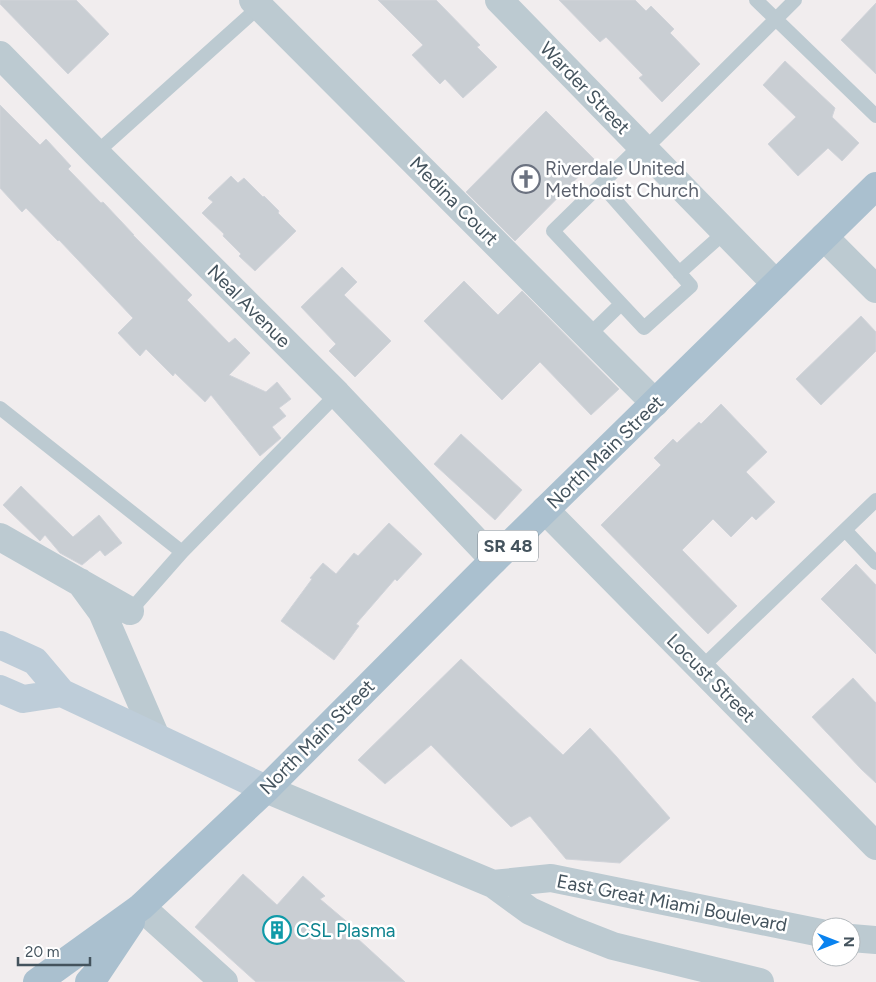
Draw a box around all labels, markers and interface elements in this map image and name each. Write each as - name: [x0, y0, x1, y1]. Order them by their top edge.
- street label: Warder Street: [535, 37, 635, 139]
- street label: Medina Court: [405, 152, 503, 250]
- place label: Riverdale United Methodist Church: [545, 157, 699, 202]
- church icon: Riverdale United Methodist Church: [511, 164, 541, 194]
- street label: Neal Avenue: [203, 260, 295, 352]
- street label: North Main Street: [542, 390, 668, 514]
- road number: SR 48: [478, 530, 538, 562]
- street label: Locust Street: [662, 629, 760, 727]
- street label: North Main Street: [255, 675, 379, 799]
- street label: East Great Miami Boulevard: [555, 869, 789, 937]
- building icon: CSL Plasma: [262, 915, 292, 945]
- north arrow: [811, 917, 861, 967]
- place label: CSL Plasma: [296, 919, 396, 942]
- scale bar: [18, 934, 90, 966]
- text: N: [840, 937, 857, 947]
- text: 20 m: [25, 943, 59, 961]

